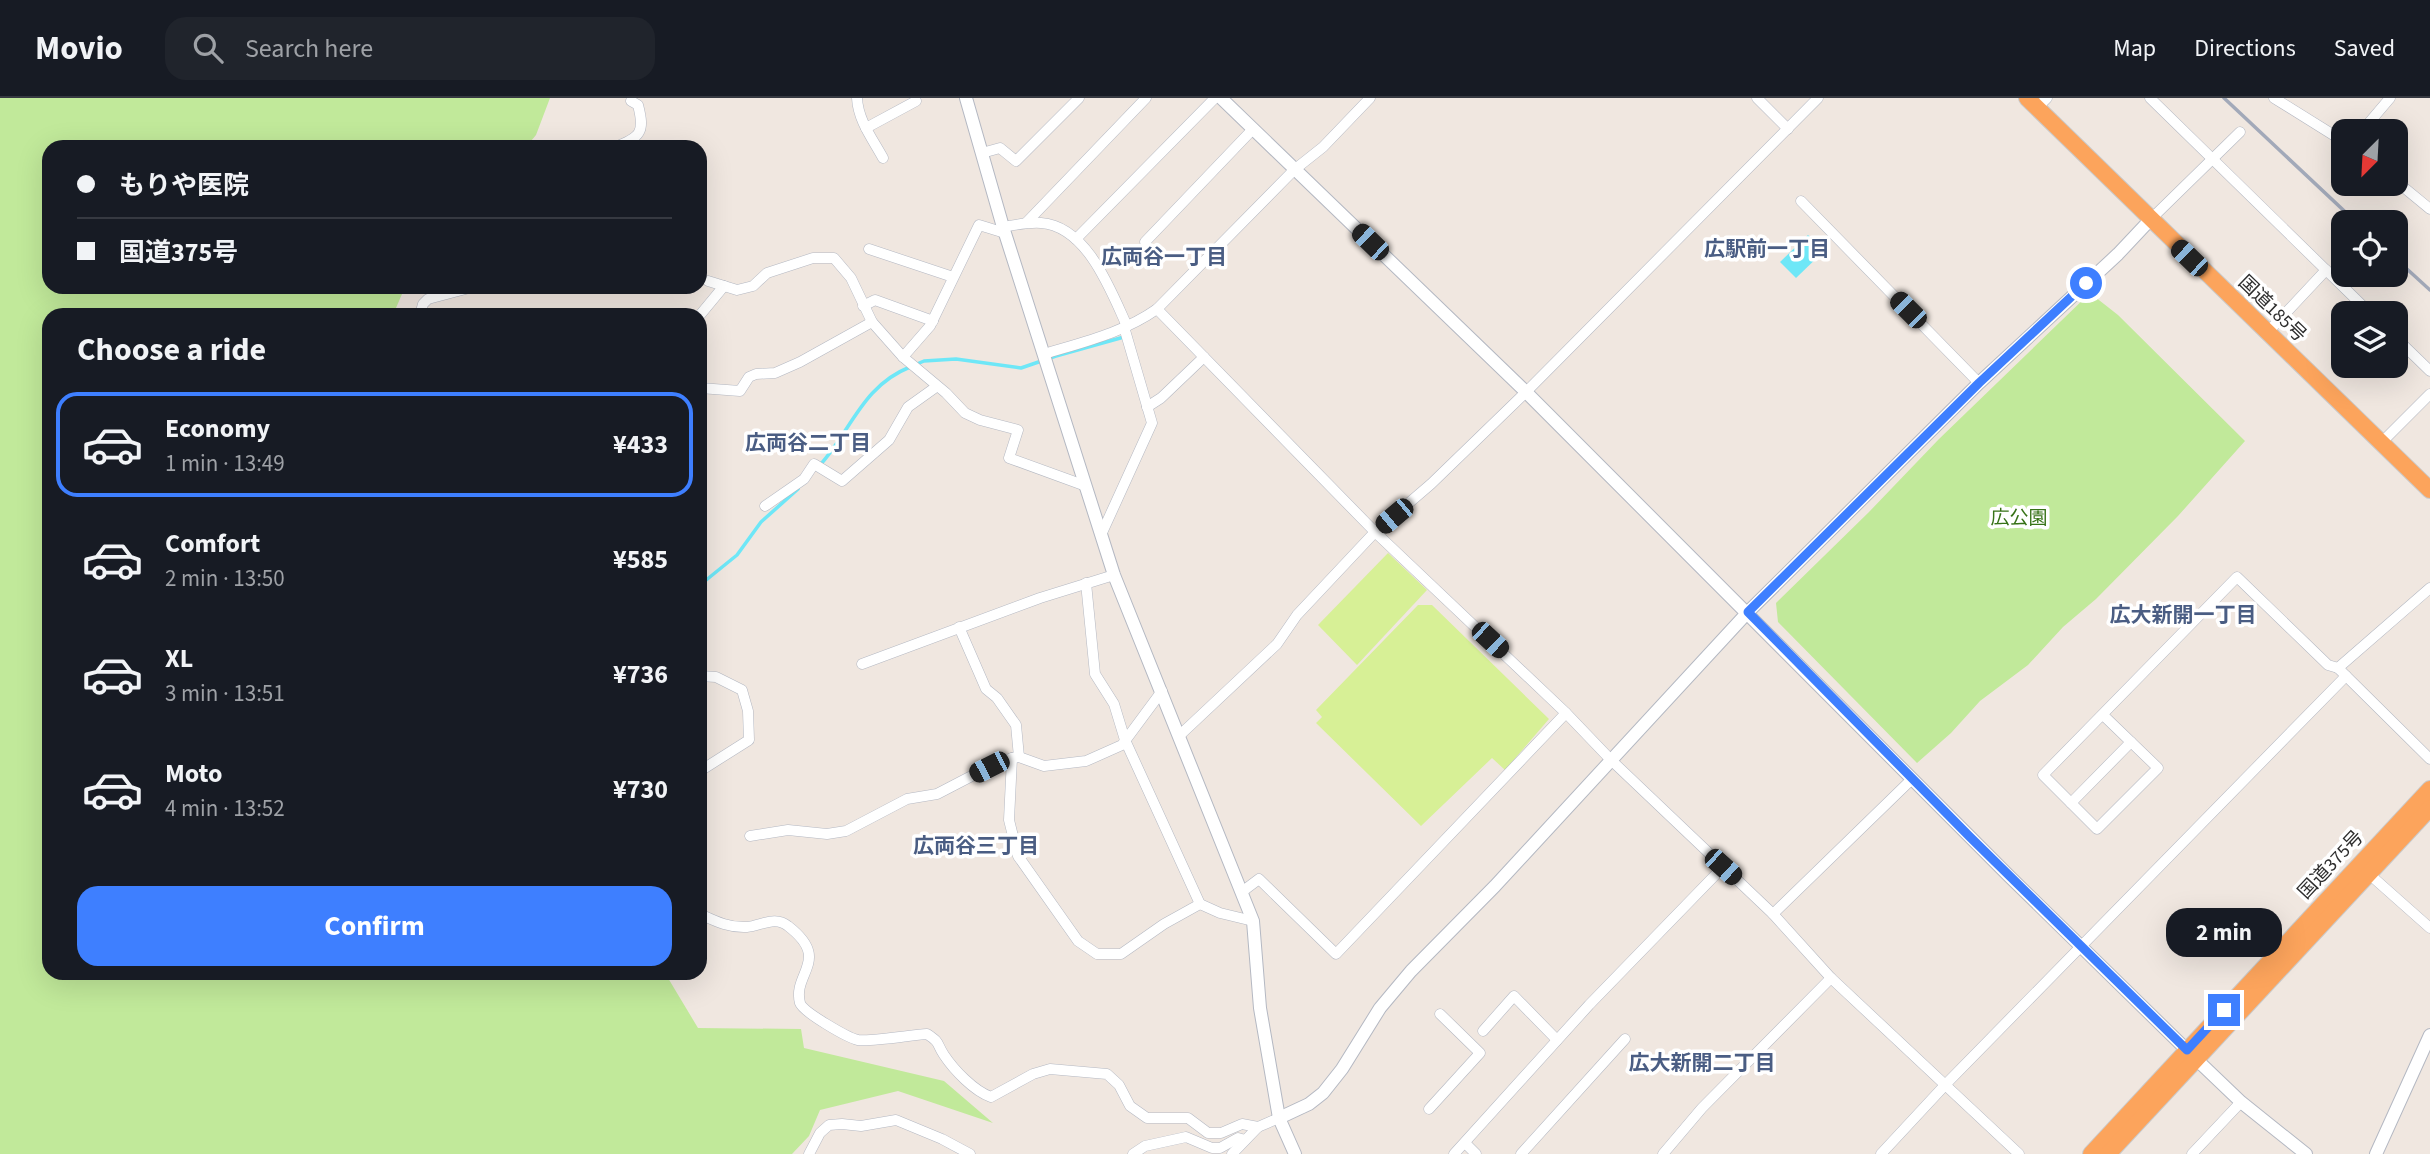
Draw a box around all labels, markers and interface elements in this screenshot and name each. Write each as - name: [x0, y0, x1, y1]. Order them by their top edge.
- search box: [165, 17, 655, 80]
- text: Movio: [35, 25, 123, 72]
- icon: search: [189, 29, 227, 67]
- text: Search here: [245, 30, 373, 67]
- text: Map: [2113, 31, 2156, 66]
- text: Directions: [2194, 31, 2296, 66]
- text: Saved: [2334, 31, 2395, 66]
- north arrow: [2331, 119, 2408, 196]
- map controls: [2331, 119, 2408, 378]
- text: もりや医院: [119, 167, 249, 204]
- button: locate: [2331, 210, 2408, 287]
- car: [1348, 220, 1393, 264]
- text: 国道375号: [119, 234, 238, 271]
- district label: 広駅前一丁目: [1704, 234, 1830, 264]
- car: [2167, 236, 2212, 280]
- district label: 広両谷一丁目: [1101, 242, 1227, 272]
- route start: [2070, 267, 2102, 299]
- street label: 国道185号: [2232, 270, 2312, 348]
- car: [1886, 288, 1931, 332]
- button: layers: [2331, 301, 2408, 378]
- text: Choose a ride: [77, 327, 266, 373]
- text: Economy: [165, 410, 270, 447]
- icon: car: [81, 413, 144, 476]
- text: ¥433: [613, 426, 668, 463]
- district label: 広両谷二丁目: [745, 428, 871, 458]
- text: 1 min · 13:49: [165, 447, 285, 480]
- car: [1372, 494, 1417, 538]
- park label: 広公園: [1990, 505, 2048, 532]
- text: Comfort: [165, 525, 260, 562]
- icon: car: [81, 528, 144, 591]
- text: ¥585: [613, 541, 668, 578]
- text: 2 min · 13:50: [165, 562, 285, 595]
- district label: 広大新開一丁目: [2110, 600, 2257, 630]
- car: [1468, 618, 1513, 662]
- text: XL: [165, 640, 193, 677]
- icon: car: [81, 643, 144, 706]
- text: ¥736: [613, 656, 668, 693]
- text: 3 min · 13:51: [165, 677, 285, 710]
- car: [966, 748, 1013, 786]
- text: Moto: [165, 755, 222, 792]
- icon: car: [81, 758, 144, 821]
- text: ¥730: [613, 771, 668, 808]
- text: 4 min · 13:52: [165, 792, 285, 825]
- street label: 国道375号: [2292, 825, 2370, 905]
- district label: 広両谷三丁目: [913, 831, 1039, 861]
- car: [1701, 845, 1746, 889]
- button: Confirm: [77, 886, 672, 966]
- callout: 2 min: [2166, 908, 2282, 958]
- text: 2 min: [2196, 916, 2252, 949]
- route end: [2208, 994, 2240, 1026]
- district label: 広大新開二丁目: [1629, 1048, 1776, 1078]

